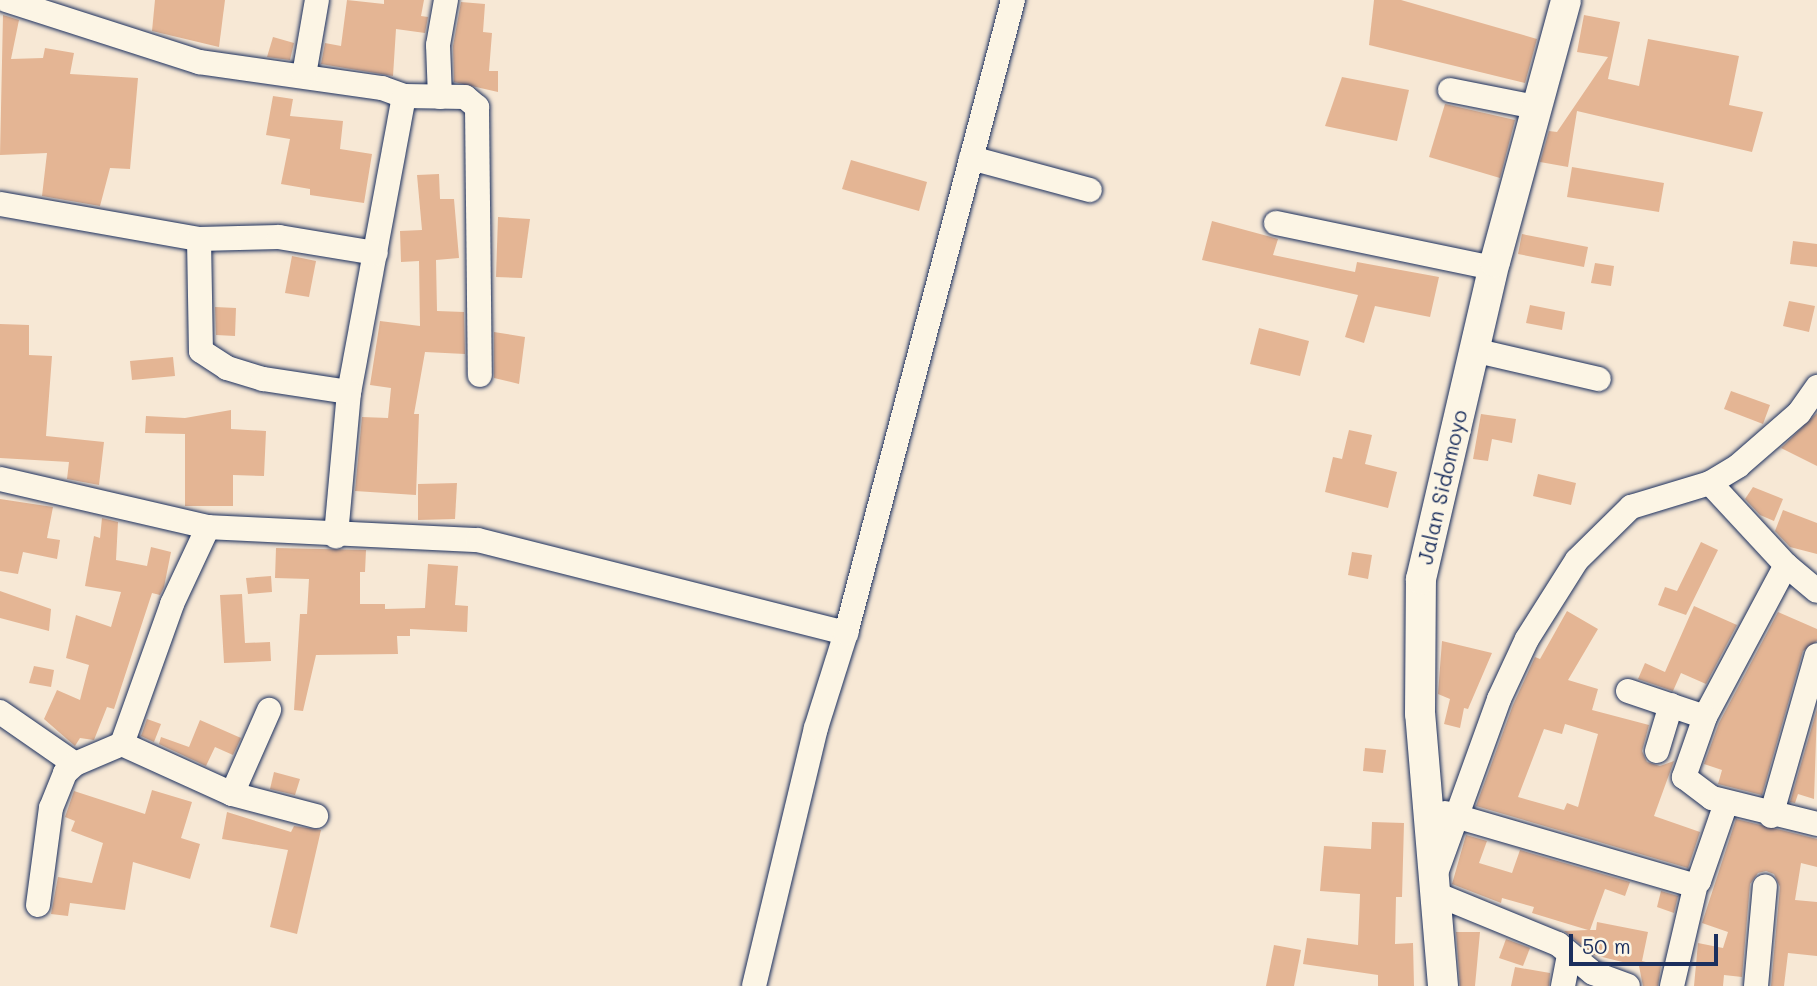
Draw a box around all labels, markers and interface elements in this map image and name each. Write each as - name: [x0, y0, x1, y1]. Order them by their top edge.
- street label: Jalan Sidomoyo: [1412, 407, 1472, 567]
- scale bar: [1572, 920, 1721, 964]
- text: 50 m: [1582, 932, 1631, 959]

